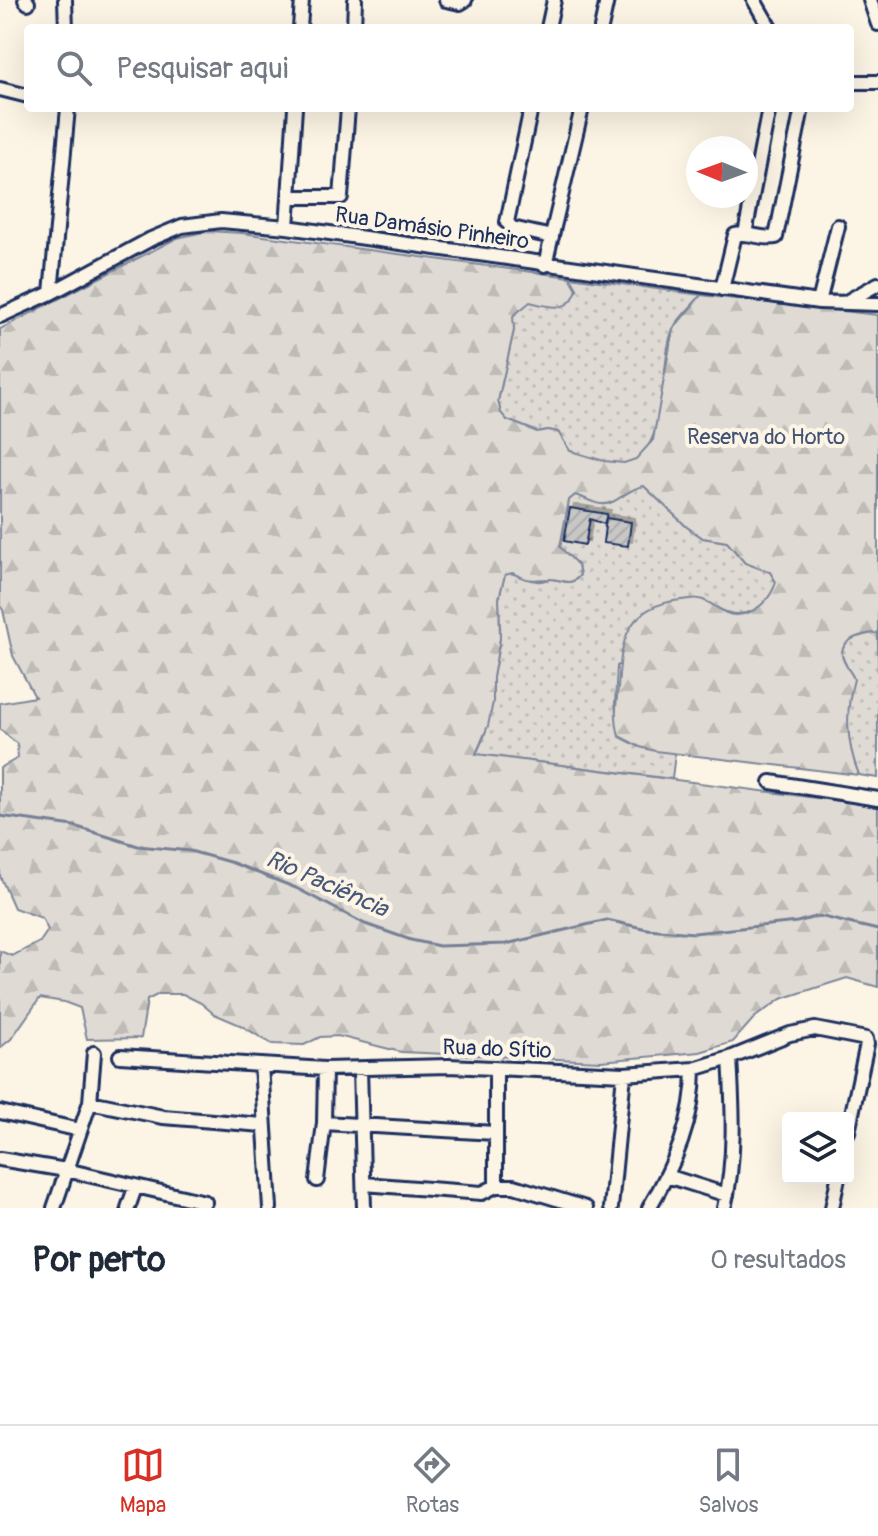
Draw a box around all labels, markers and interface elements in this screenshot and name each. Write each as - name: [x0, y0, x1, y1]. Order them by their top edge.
- search box: [24, 24, 854, 112]
- icon: search: [52, 46, 96, 90]
- text: Pesquisar aqui: [116, 50, 288, 87]
- north arrow: [686, 136, 758, 208]
- street label: Rua Damásio Pinheiro: [333, 201, 531, 255]
- park label: Reserva do Horto: [687, 423, 845, 451]
- water label: Rio Paciência: [262, 844, 394, 924]
- street label: Rua do Sítio: [442, 1033, 552, 1065]
- map controls: [782, 1112, 854, 1184]
- button: layers: [782, 1112, 854, 1184]
- text: Por perto: [32, 1239, 165, 1282]
- text: 0 resultados: [710, 1244, 846, 1276]
- tab: Mapa: [120, 1443, 166, 1519]
- tab: Rotas: [406, 1443, 459, 1519]
- tab: Salvos: [698, 1443, 758, 1519]

